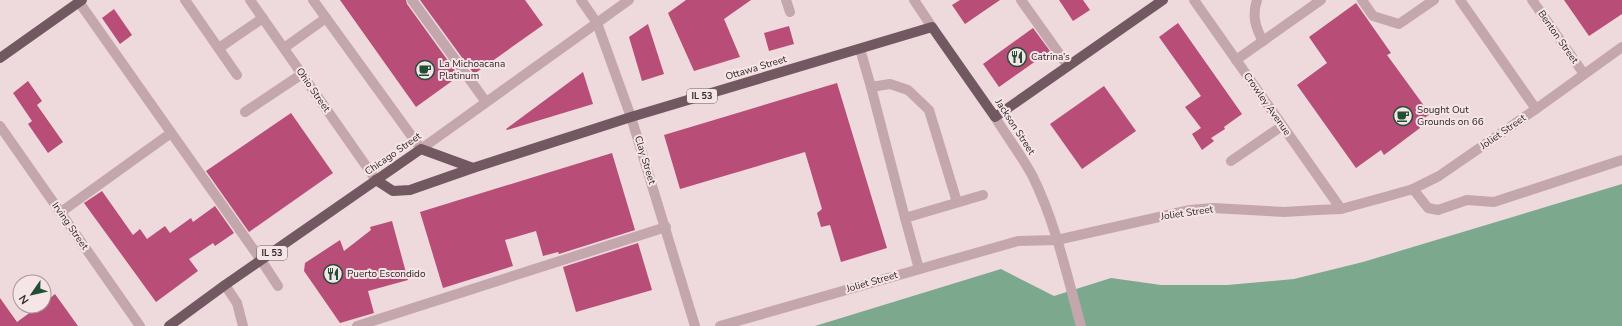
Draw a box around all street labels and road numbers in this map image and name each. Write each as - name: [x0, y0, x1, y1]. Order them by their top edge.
- street label: Benton Street: [1534, 7, 1582, 67]
- street label: Ottawa Street: [724, 52, 789, 84]
- street label: Ohio Street: [293, 65, 334, 115]
- street label: Crowley Avenue: [1240, 70, 1294, 138]
- road number: IL 53: [687, 89, 717, 103]
- street label: Jackson Street: [991, 96, 1039, 158]
- street label: Joliet Street: [1477, 111, 1529, 153]
- street label: Chicago Street: [362, 129, 424, 179]
- street label: Clay Street: [631, 134, 659, 186]
- street label: Irving Street: [48, 199, 92, 253]
- street label: Joliet Street: [1159, 202, 1215, 224]
- road number: IL 53: [257, 246, 287, 260]
- street label: Joliet Street: [844, 268, 900, 296]

